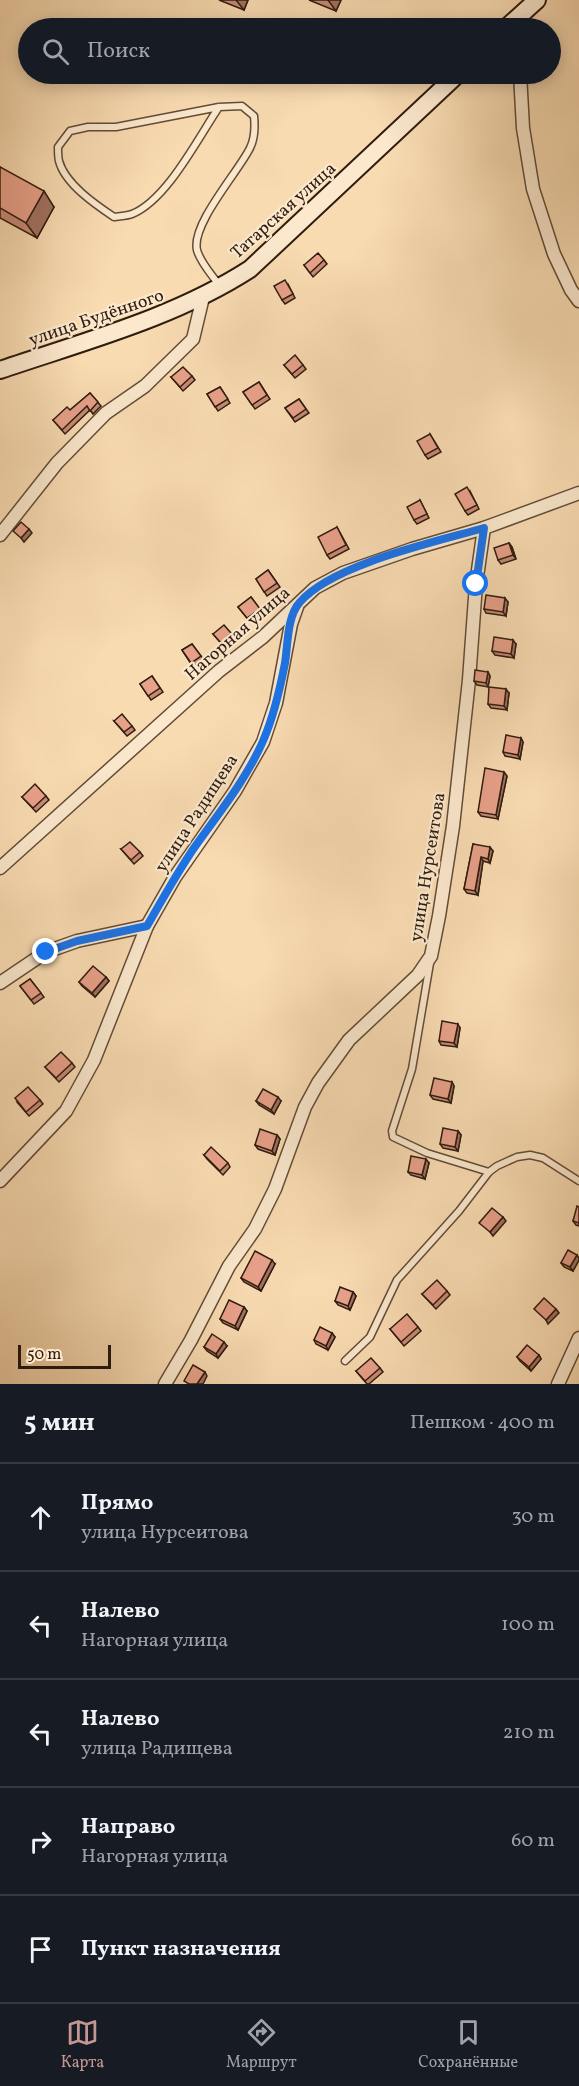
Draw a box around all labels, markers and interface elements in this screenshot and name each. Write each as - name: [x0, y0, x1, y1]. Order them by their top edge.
- search box: [18, 18, 561, 84]
- icon: search: [39, 35, 72, 68]
- text: Поиск: [87, 36, 150, 67]
- street label: Татарская улица: [226, 157, 342, 265]
- street label: улица Будённого: [26, 284, 167, 353]
- route start: [462, 570, 488, 596]
- street label: Нагорная улица: [180, 581, 296, 687]
- street label: улица Радищева: [150, 750, 245, 878]
- street label: улица Нурсеитова: [404, 791, 453, 944]
- route end: [32, 938, 58, 964]
- scale bar: [18, 1342, 111, 1370]
- text: 50 m: [27, 1344, 61, 1366]
- text: 5 мин: [24, 1405, 95, 1441]
- text: Пешком · 400 m: [410, 1409, 555, 1437]
- text: Прямо: [81, 1488, 153, 1519]
- icon: ahead: [24, 1501, 57, 1534]
- text: 30 m: [511, 1503, 555, 1531]
- text: улица Нурсеитова: [81, 1519, 249, 1547]
- text: Налево: [81, 1596, 160, 1627]
- icon: left: [24, 1609, 57, 1642]
- text: 100 m: [501, 1611, 555, 1639]
- text: Нагорная улица: [81, 1627, 228, 1655]
- text: Налево: [81, 1704, 160, 1735]
- icon: left: [24, 1717, 57, 1750]
- text: 210 m: [503, 1719, 555, 1747]
- text: улица Радищева: [81, 1735, 233, 1763]
- text: Направо: [81, 1812, 175, 1843]
- icon: right: [24, 1825, 57, 1858]
- text: 60 m: [511, 1827, 555, 1855]
- text: Нагорная улица: [81, 1843, 228, 1871]
- icon: arrive: [24, 1933, 57, 1966]
- text: Пункт назначения: [81, 1934, 281, 1965]
- tab: Карта: [61, 2016, 104, 2074]
- tab: Маршрут: [226, 2016, 297, 2074]
- tab: Сохранённые: [418, 2016, 518, 2074]

